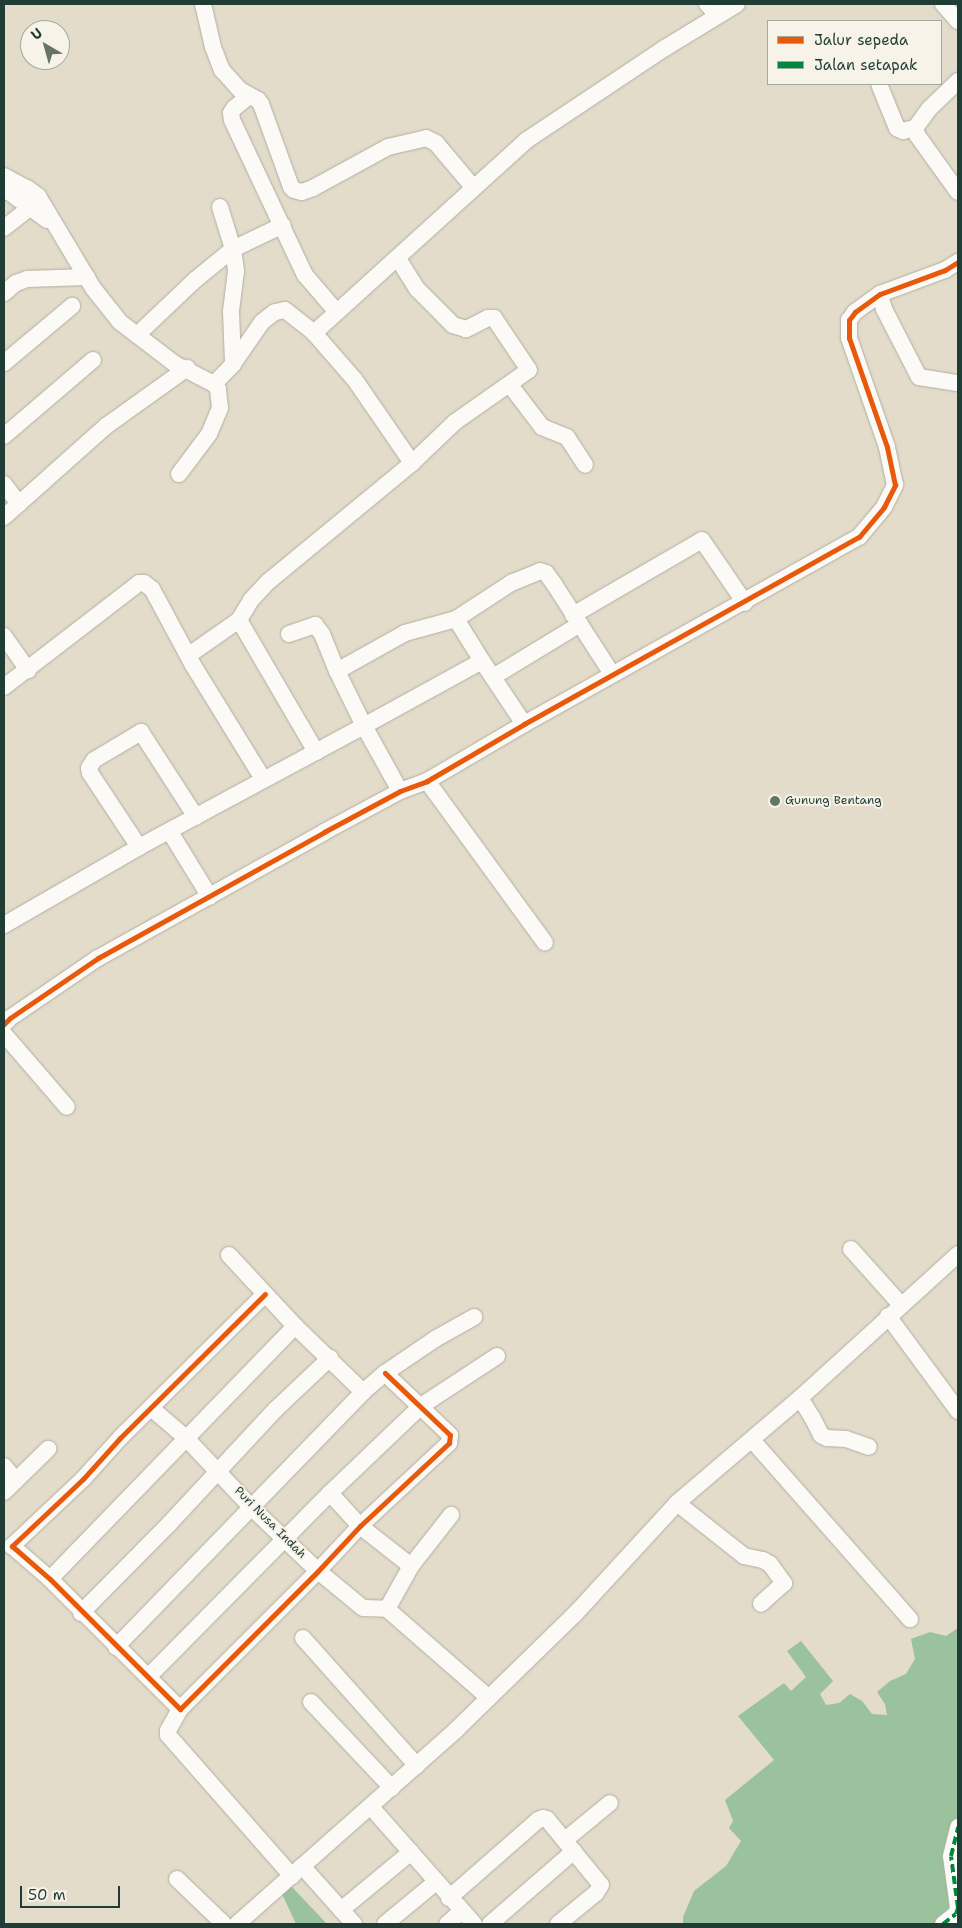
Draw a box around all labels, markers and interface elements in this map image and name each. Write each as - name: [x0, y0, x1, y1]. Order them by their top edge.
- north arrow: [20, 20, 70, 70]
- legend: [767, 20, 942, 85]
- text: U: [27, 24, 46, 44]
- text: Jalur sepeda: [814, 30, 908, 50]
- text: Jalan setapak: [814, 55, 918, 75]
- place label: Gunung Bentang: [785, 794, 882, 808]
- marker: Gunung Bentang: [769, 795, 781, 807]
- street label: Puri Nusa Indah: [231, 1484, 309, 1562]
- scale bar: [22, 1876, 122, 1908]
- text: 50 m: [28, 1885, 66, 1905]

